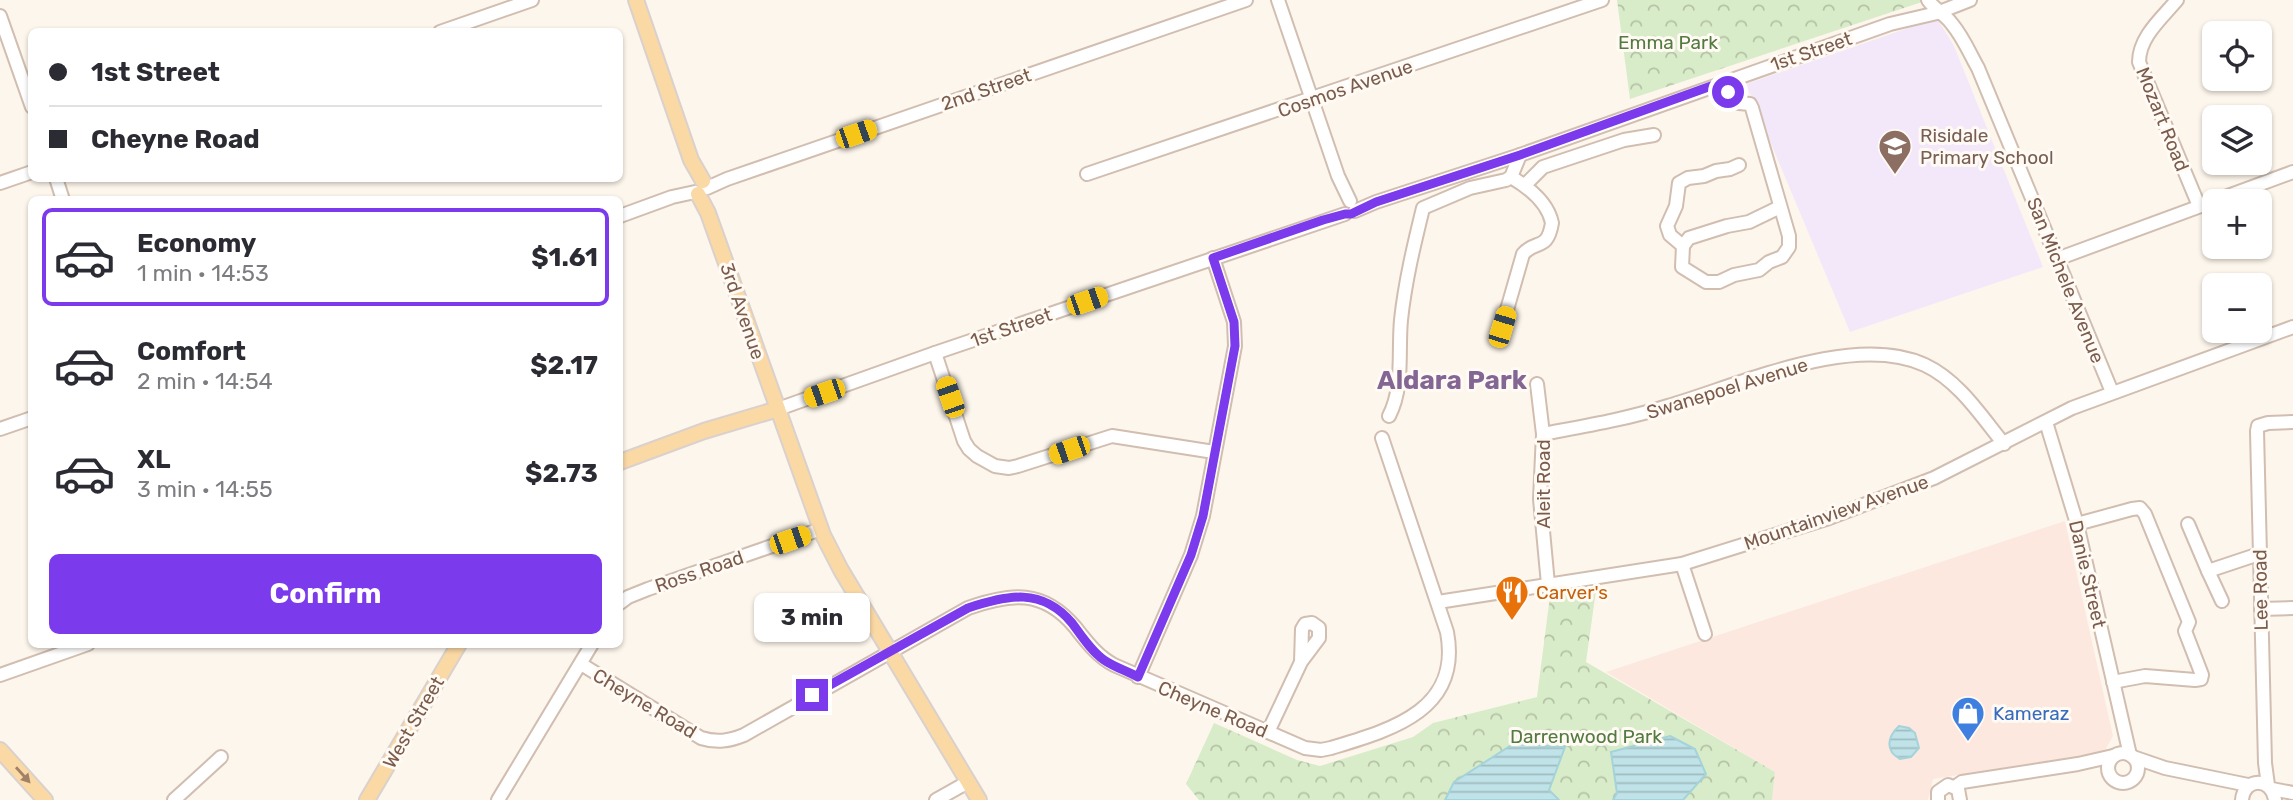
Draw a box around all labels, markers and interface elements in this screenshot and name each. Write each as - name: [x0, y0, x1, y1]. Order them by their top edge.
- map controls: [2202, 21, 2272, 343]
- button: locate: [2202, 21, 2272, 91]
- street label: 1st Street: [1767, 27, 1856, 76]
- park label: Emma Park: [1618, 31, 1718, 54]
- street label: Cosmos Avenue: [1275, 55, 1416, 122]
- text: 1st Street: [91, 57, 220, 88]
- street label: 2nd Street: [938, 63, 1035, 116]
- street label: Mozart Road: [2131, 64, 2194, 175]
- route start: [1712, 76, 1744, 108]
- button: layers: [2202, 105, 2272, 175]
- car: [833, 117, 880, 151]
- text: Cheyne Road: [91, 124, 260, 155]
- place label: Risidale Primary School: [1920, 124, 2054, 169]
- school or university icon: Risidale Primary School: [1876, 127, 1914, 176]
- button: +: [2202, 189, 2272, 259]
- street label: San Michele Avenue: [2022, 194, 2109, 366]
- icon: car: [53, 226, 116, 289]
- text: Economy: [137, 228, 256, 259]
- text: $1.61: [531, 242, 598, 273]
- text: 1 min · 14:53: [137, 259, 269, 287]
- street label: 3rd Avenue: [715, 260, 770, 362]
- button: −: [2202, 273, 2272, 343]
- car: [1064, 284, 1111, 318]
- street label: 1st Street: [967, 303, 1056, 352]
- car: [1486, 304, 1519, 350]
- icon: car: [53, 334, 116, 397]
- text: Comfort: [137, 336, 246, 367]
- text: $2.17: [530, 350, 598, 381]
- street label: Swanepoel Avenue: [1644, 353, 1811, 424]
- district label: Aldara Park: [1377, 365, 1528, 396]
- text: 2 min · 14:54: [137, 367, 273, 395]
- car: [934, 374, 967, 420]
- car: [801, 376, 848, 410]
- car: [1046, 433, 1093, 467]
- street label: Aleit Road: [1532, 439, 1555, 529]
- icon: car: [53, 442, 116, 505]
- text: XL: [137, 444, 170, 475]
- text: $2.73: [525, 458, 598, 489]
- street label: Mountainview Avenue: [1741, 470, 1931, 555]
- text: 3 min · 14:55: [137, 475, 273, 503]
- street label: Danie Street: [2064, 518, 2111, 631]
- car: [767, 523, 814, 557]
- street label: Ross Road: [652, 546, 747, 597]
- street label: Lee Road: [2248, 549, 2273, 631]
- button: Confirm: [49, 554, 602, 634]
- restaurant icon: Carver's: [1493, 573, 1531, 622]
- place label: Carver's: [1536, 581, 1608, 604]
- callout: 3 min: [754, 594, 870, 642]
- text: 3 min: [781, 603, 843, 631]
- street label: Cheyne Road: [589, 663, 701, 743]
- street label: West Street: [378, 672, 449, 772]
- street label: Cheyne Road: [1155, 676, 1271, 743]
- route end: [796, 679, 828, 711]
- shop icon: Kameraz: [1949, 694, 1987, 743]
- place label: Kameraz: [1993, 702, 2070, 725]
- park label: Darrenwood Park: [1510, 725, 1662, 748]
- one-way arrow: [14, 766, 30, 783]

